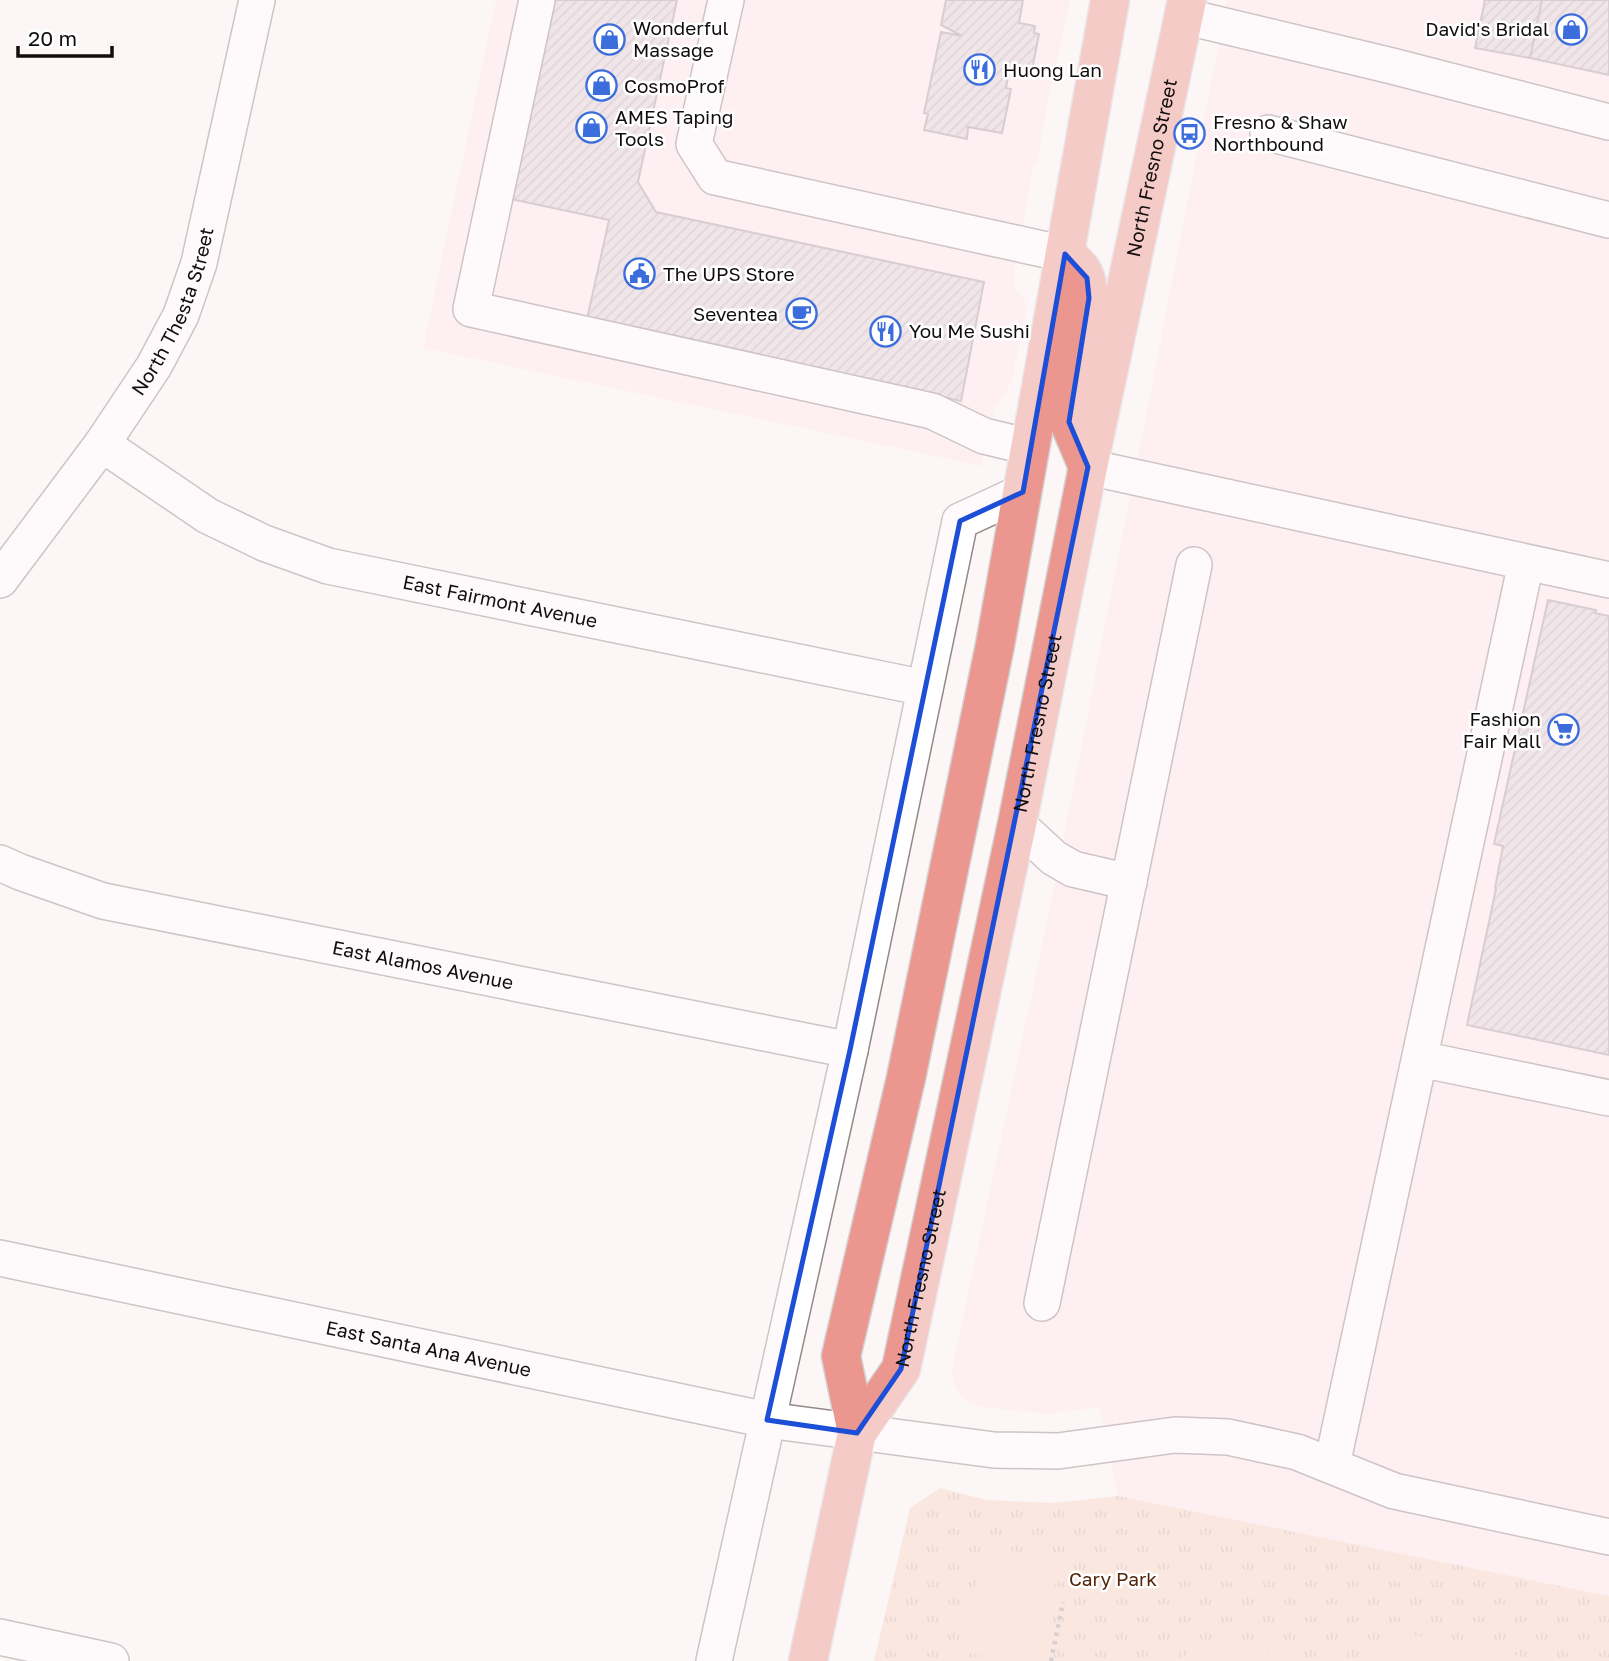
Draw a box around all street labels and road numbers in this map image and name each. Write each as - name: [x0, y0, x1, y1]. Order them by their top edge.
- street label: North Fresno Street: [1121, 76, 1181, 259]
- street label: North Thesta Street: [126, 225, 218, 399]
- street label: East Fairmont Avenue: [401, 570, 600, 632]
- street label: North Fresno Street: [1008, 632, 1066, 814]
- street label: East Alamos Avenue: [330, 935, 515, 994]
- street label: North Fresno Street: [890, 1187, 950, 1369]
- street label: East Santa Ana Avenue: [324, 1315, 533, 1381]

